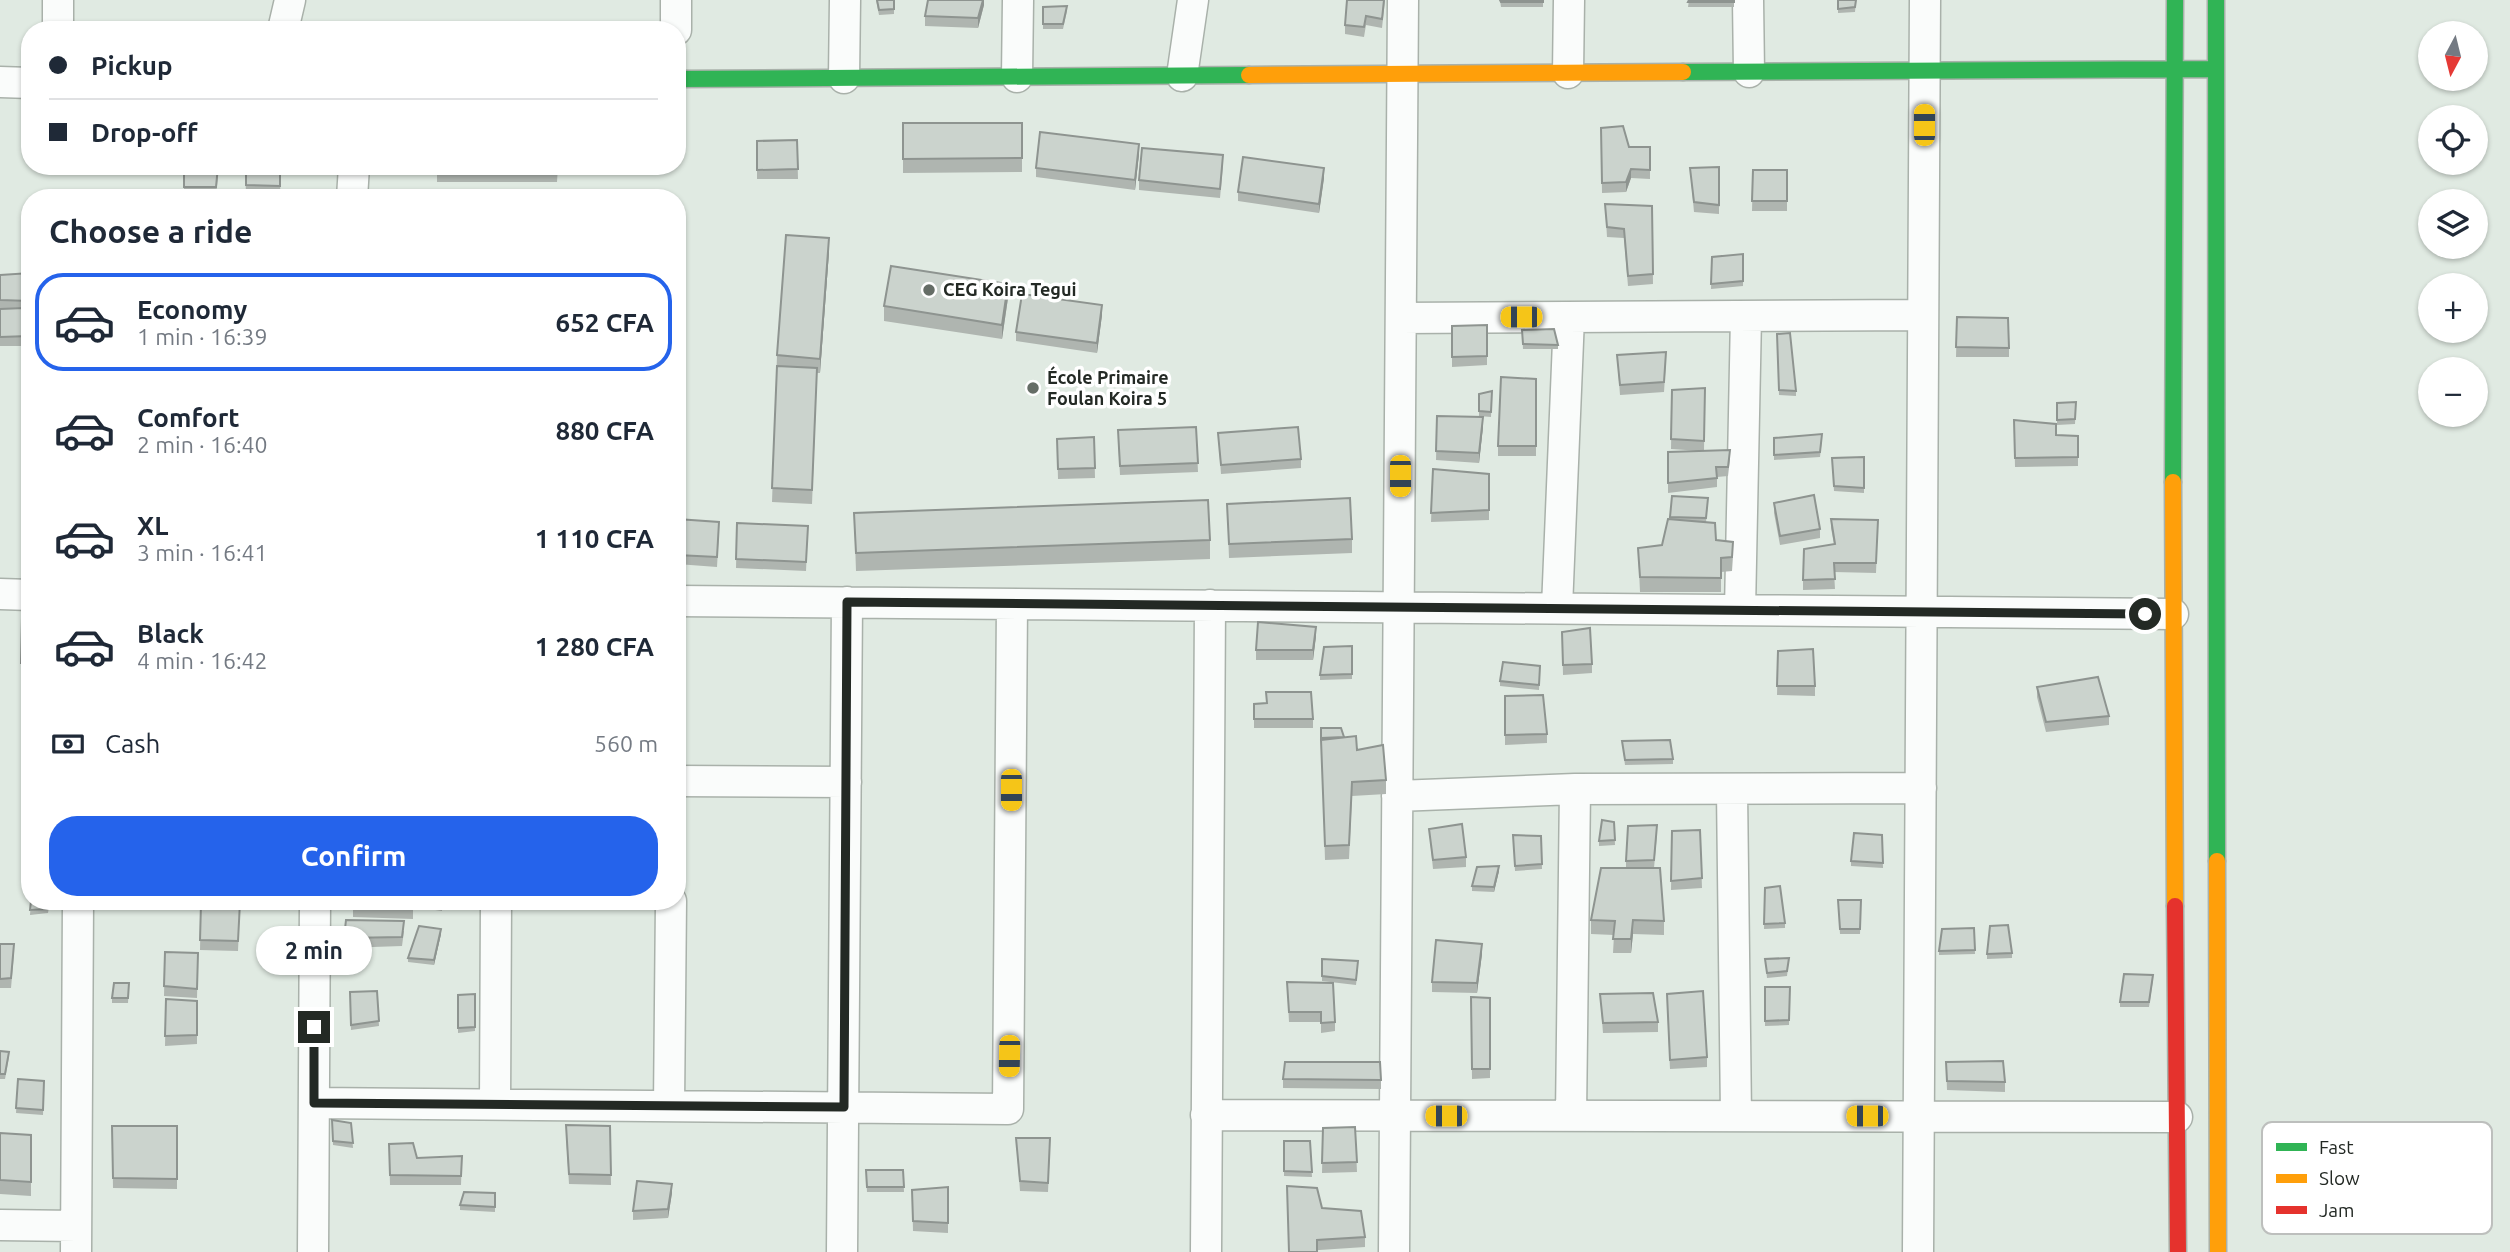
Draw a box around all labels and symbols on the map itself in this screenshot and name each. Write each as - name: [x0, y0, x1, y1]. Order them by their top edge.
- north arrow: [2418, 21, 2488, 91]
- car: [1914, 104, 1935, 146]
- place label: CEG Koira Tegui: [943, 279, 1076, 299]
- marker: CEG Koira Tegui: [921, 282, 937, 298]
- car: [1501, 307, 1543, 328]
- place label: École Primaire Foulan Koira 5: [1047, 366, 1169, 408]
- marker: École Primaire Foulan Koira 5: [1025, 380, 1041, 396]
- car: [1390, 455, 1411, 497]
- route start: [2129, 598, 2161, 630]
- car: [1001, 769, 1022, 811]
- callout: 2 min: [256, 926, 372, 974]
- route end: [298, 1011, 330, 1043]
- car: [999, 1035, 1020, 1077]
- car: [1426, 1106, 1468, 1127]
- car: [1847, 1106, 1889, 1127]
- legend: [2262, 1122, 2492, 1234]
- text: Fast: [2319, 1136, 2354, 1158]
- text: Slow: [2319, 1167, 2360, 1189]
- text: Jam: [2319, 1199, 2355, 1221]

